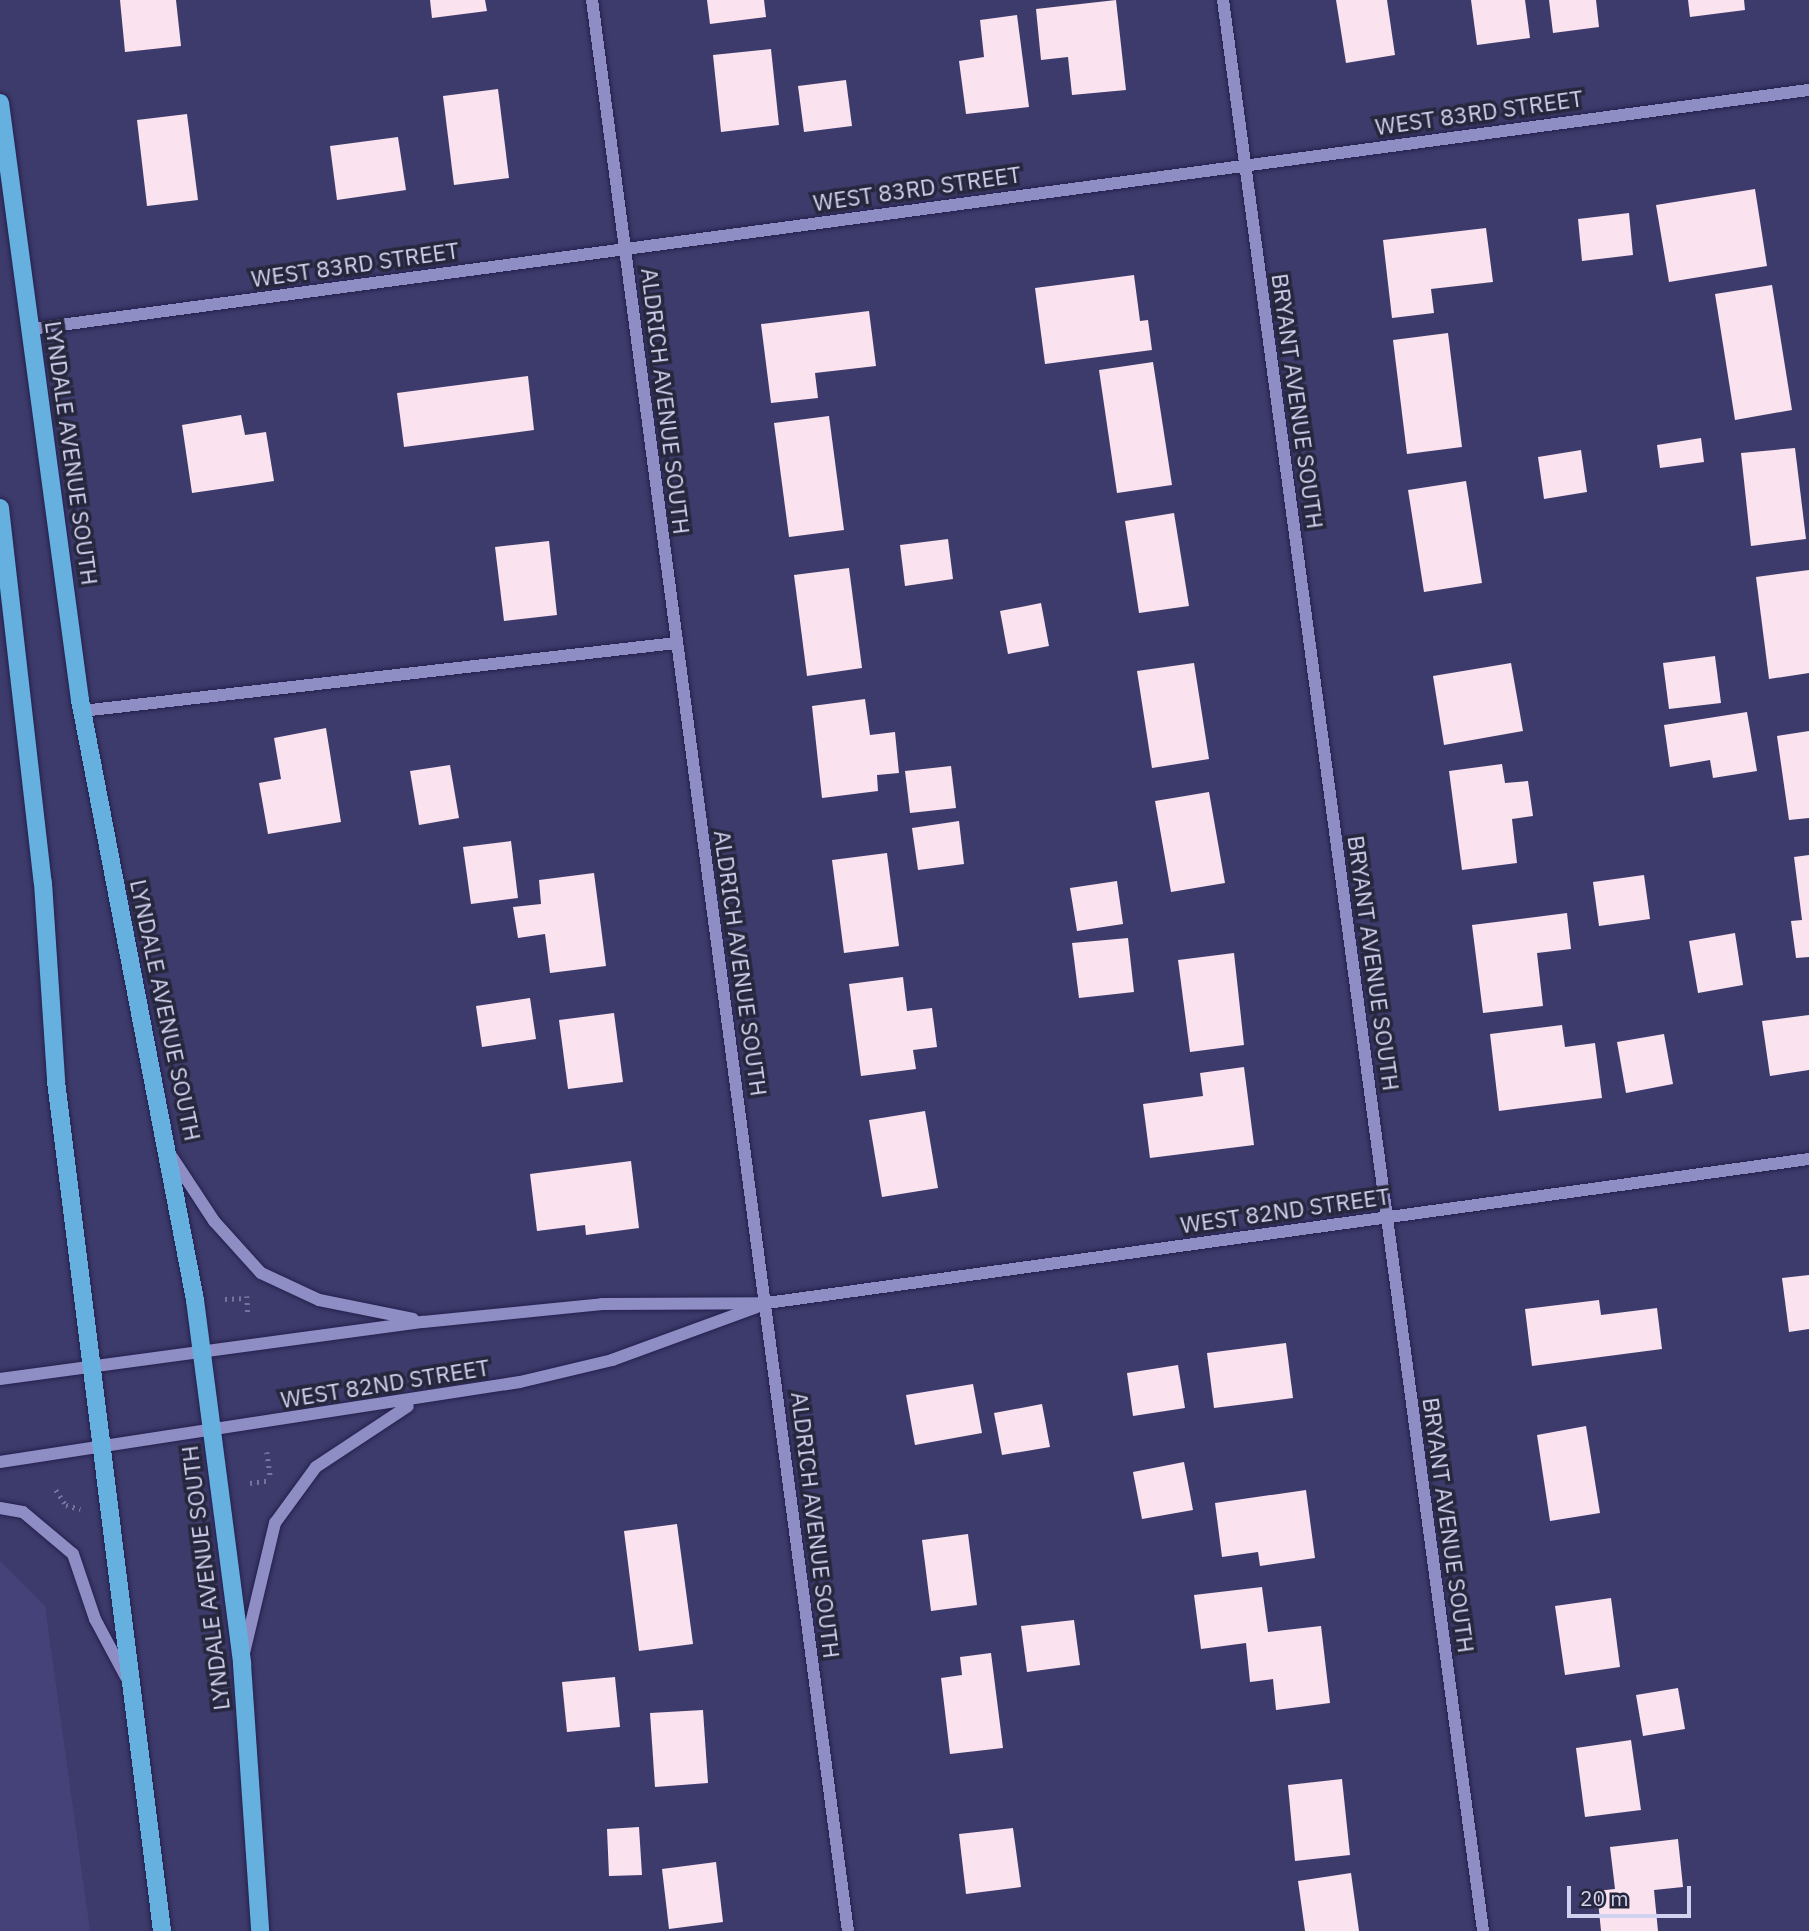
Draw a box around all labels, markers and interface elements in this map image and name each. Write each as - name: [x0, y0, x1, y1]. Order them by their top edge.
- street label: WEST 83RD STREET: [1373, 84, 1585, 140]
- street label: WEST 83RD STREET: [811, 160, 1023, 216]
- street label: WEST 83RD STREET: [249, 236, 461, 292]
- street label: ALDRICH AVENUE SOUTH: [636, 266, 696, 536]
- street label: BRYANT AVENUE SOUTH: [1266, 272, 1330, 530]
- street label: LYNDALE AVENUE SOUTH: [40, 319, 104, 587]
- street label: ALDRICH AVENUE SOUTH: [709, 828, 773, 1098]
- street label: BRYANT AVENUE SOUTH: [1342, 834, 1406, 1092]
- street label: LYNDALE AVENUE SOUTH: [125, 877, 207, 1143]
- street label: WEST 82ND STREET: [1179, 1182, 1391, 1238]
- street label: WEST 82ND STREET: [279, 1353, 491, 1413]
- street label: ALDRICH AVENUE SOUTH: [786, 1390, 846, 1660]
- street label: BRYANT AVENUE SOUTH: [1417, 1396, 1481, 1654]
- street label: LYNDALE AVENUE SOUTH: [175, 1444, 235, 1712]
- scale bar: [1571, 1871, 1695, 1915]
- text: 20 m: [1580, 1884, 1629, 1912]

